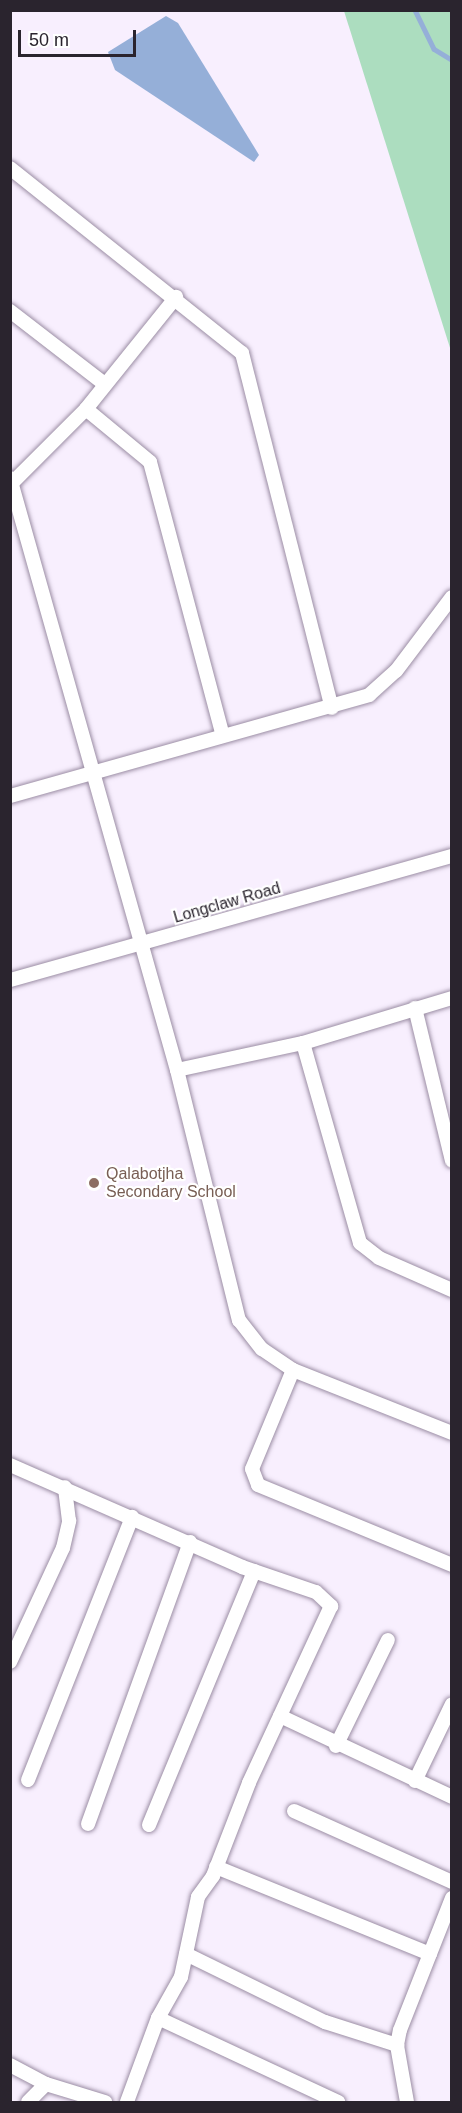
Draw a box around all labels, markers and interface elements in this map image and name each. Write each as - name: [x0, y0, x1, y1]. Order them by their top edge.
- scale bar: [21, 18, 140, 56]
- text: 50 m: [29, 30, 69, 50]
- street label: Longclaw Road: [171, 879, 283, 927]
- place label: Qalabotjha Secondary School: [106, 1164, 236, 1202]
- marker: Qalabotjha Secondary School: [87, 1176, 101, 1190]

